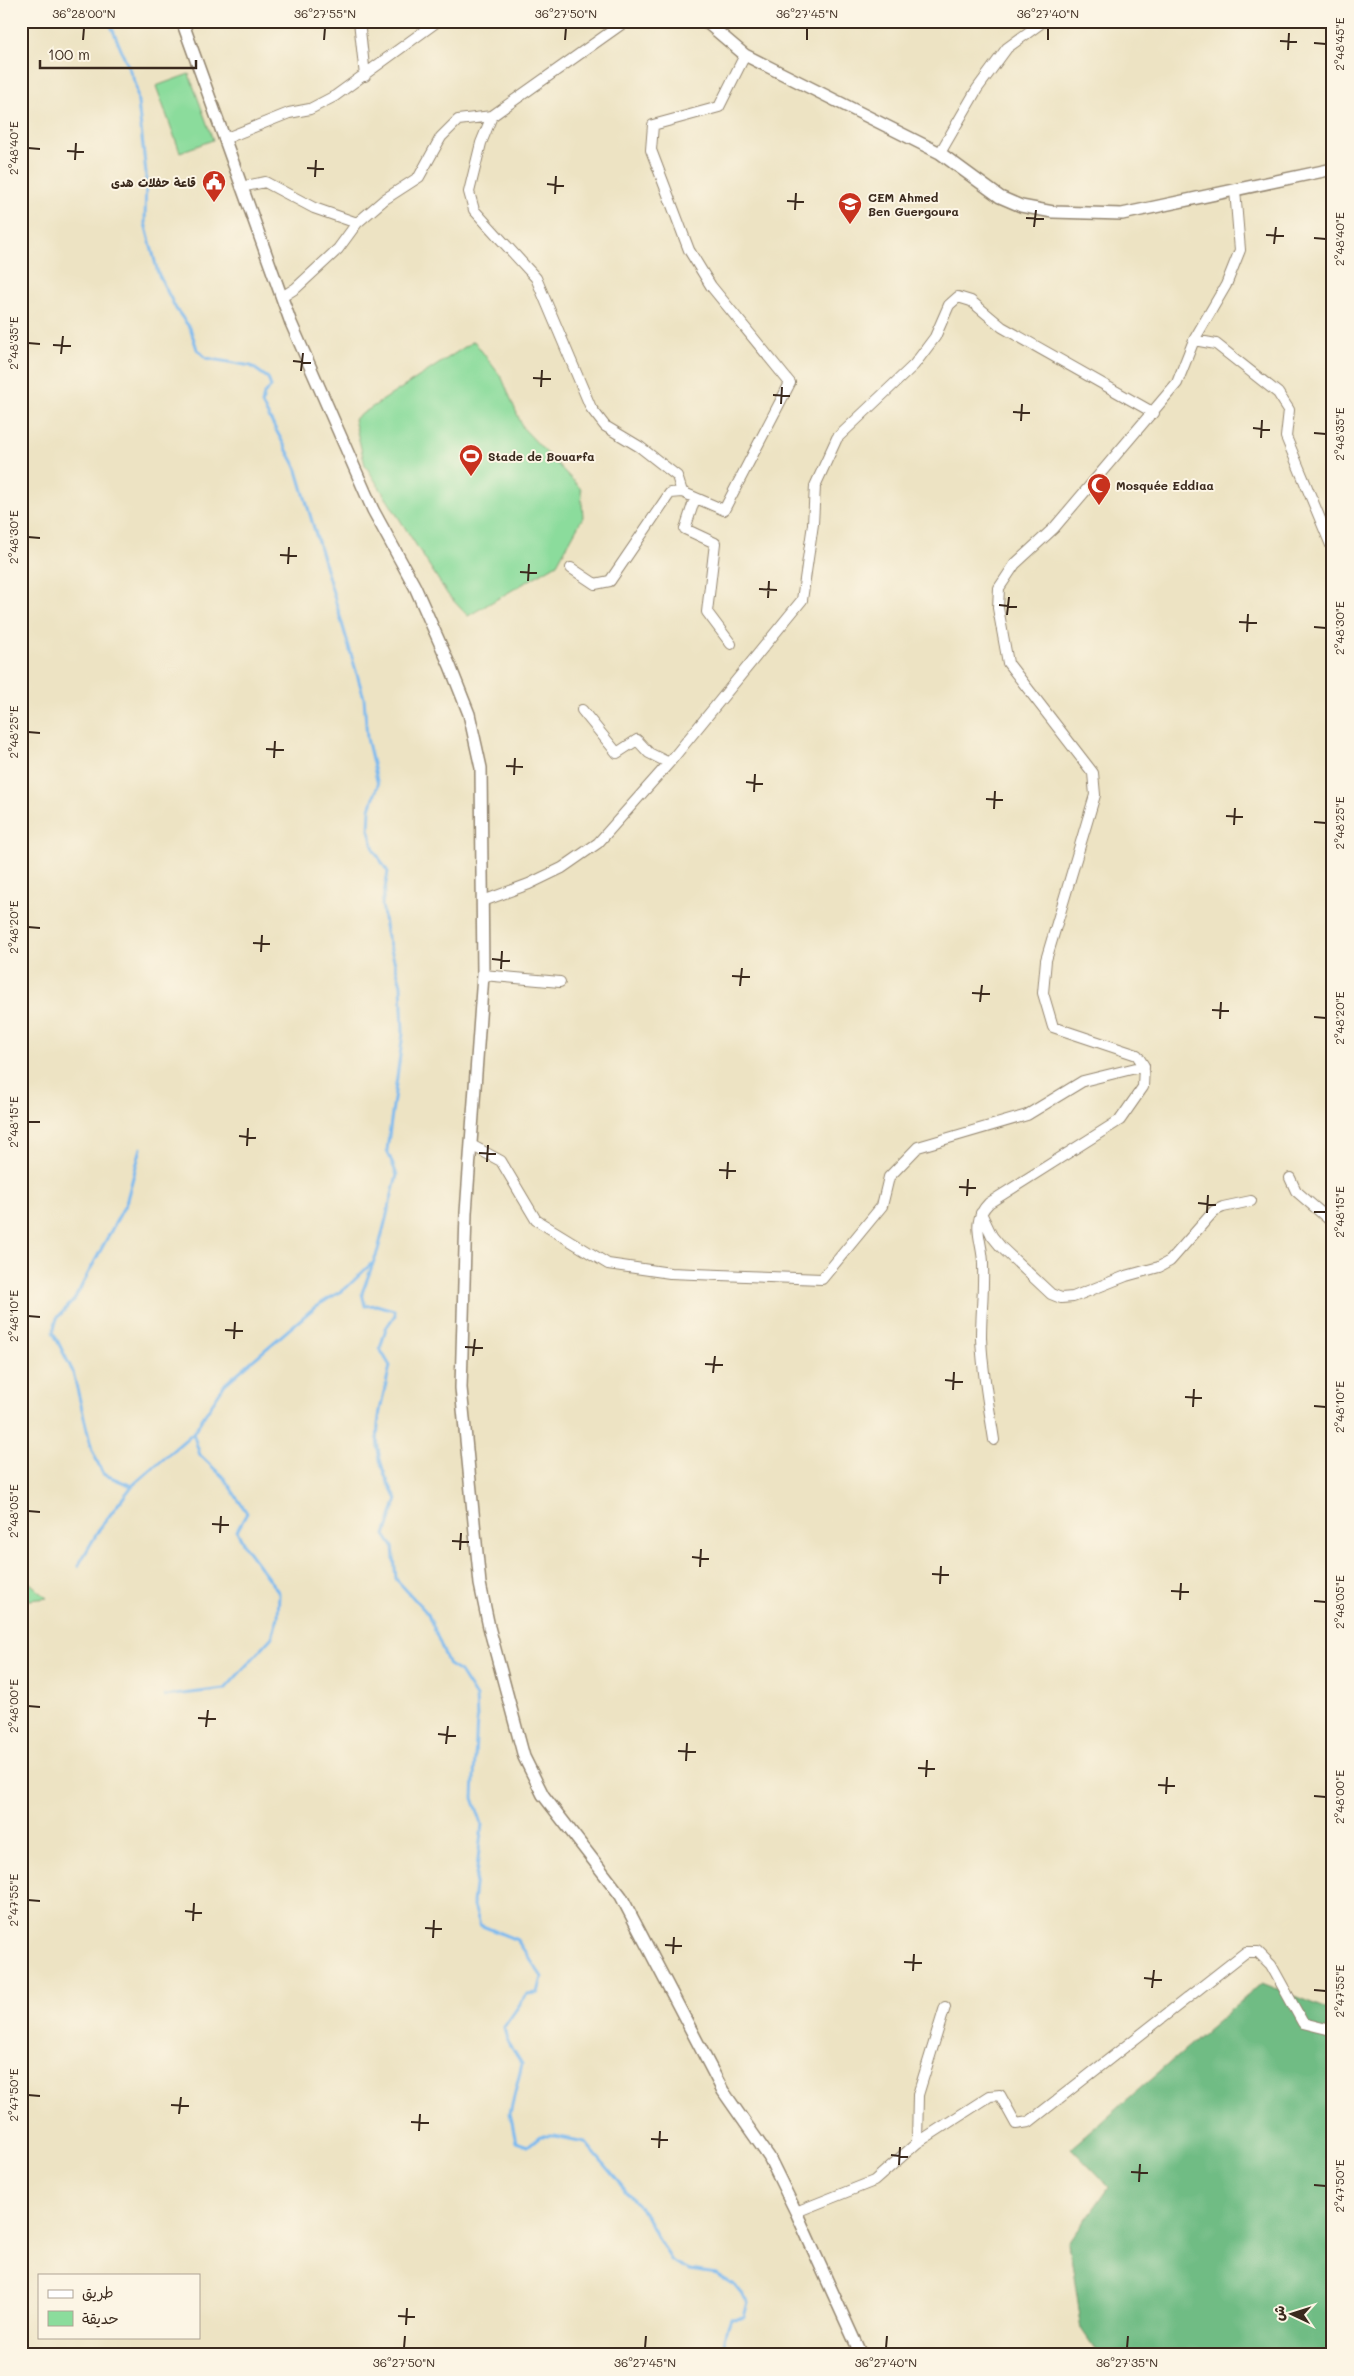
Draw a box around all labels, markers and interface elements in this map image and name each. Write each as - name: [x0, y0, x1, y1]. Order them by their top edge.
- text: 36°28'00"N: [52, 5, 116, 21]
- text: 36°27'55"N: [294, 5, 356, 21]
- text: 36°27'50"N: [535, 5, 597, 21]
- text: 36°27'45"N: [776, 5, 838, 21]
- text: 36°27'40"N: [1017, 5, 1079, 21]
- text: 2°48'45"E: [1331, 17, 1347, 71]
- scale bar: [40, 38, 196, 70]
- text: 100 m: [48, 44, 90, 64]
- text: 2°48'40"E: [5, 121, 21, 175]
- public building icon: قاعة حفلات هدى: [201, 169, 227, 203]
- place label: قاعة حفلات هدى: [111, 174, 196, 190]
- place label: CEM Ahmed Ben Guergoura: [868, 189, 959, 219]
- school or university icon: CEM Ahmed Ben Guergoura: [837, 191, 863, 225]
- text: 2°48'40"E: [1331, 212, 1347, 266]
- text: 2°48'35"E: [5, 316, 21, 370]
- text: 2°48'35"E: [1331, 407, 1347, 461]
- sports icon: Stade de Bouarfa: [458, 443, 484, 477]
- place label: Stade de Bouarfa: [488, 448, 595, 464]
- mosque icon: Mosquée Eddiaa: [1086, 472, 1112, 506]
- place label: Mosquée Eddiaa: [1116, 477, 1214, 493]
- text: 2°48'30"E: [5, 510, 21, 564]
- text: 2°48'30"E: [1331, 601, 1347, 655]
- text: 2°48'25"E: [5, 705, 21, 759]
- text: 2°48'25"E: [1331, 796, 1347, 850]
- text: 2°48'20"E: [5, 900, 21, 954]
- text: 2°48'20"E: [1331, 991, 1347, 1045]
- text: 2°48'15"E: [5, 1096, 21, 1148]
- text: 2°48'15"E: [1331, 1186, 1347, 1238]
- text: 2°48'10"E: [5, 1290, 21, 1342]
- text: 2°48'10"E: [1331, 1381, 1347, 1433]
- text: 2°48'05"E: [5, 1484, 21, 1538]
- text: 2°48'05"E: [1331, 1575, 1347, 1629]
- text: 2°48'00"E: [5, 1679, 21, 1733]
- text: 2°48'00"E: [1331, 1770, 1347, 1824]
- text: 2°47'55"E: [5, 1873, 21, 1926]
- text: 2°47'55"E: [1331, 1964, 1347, 2017]
- text: 2°47'50"E: [5, 2068, 21, 2122]
- text: 2°47'50"E: [1331, 2159, 1347, 2213]
- legend: [38, 2274, 200, 2338]
- text: طريق: [82, 2282, 114, 2302]
- north arrow: [1266, 2288, 1316, 2338]
- text: ش: [1269, 2305, 1289, 2321]
- text: حديقة: [82, 2308, 119, 2328]
- text: 36°27'50"N: [373, 2354, 435, 2370]
- text: 36°27'45"N: [614, 2354, 676, 2370]
- text: 36°27'40"N: [855, 2354, 917, 2370]
- text: 36°27'35"N: [1096, 2354, 1158, 2370]

